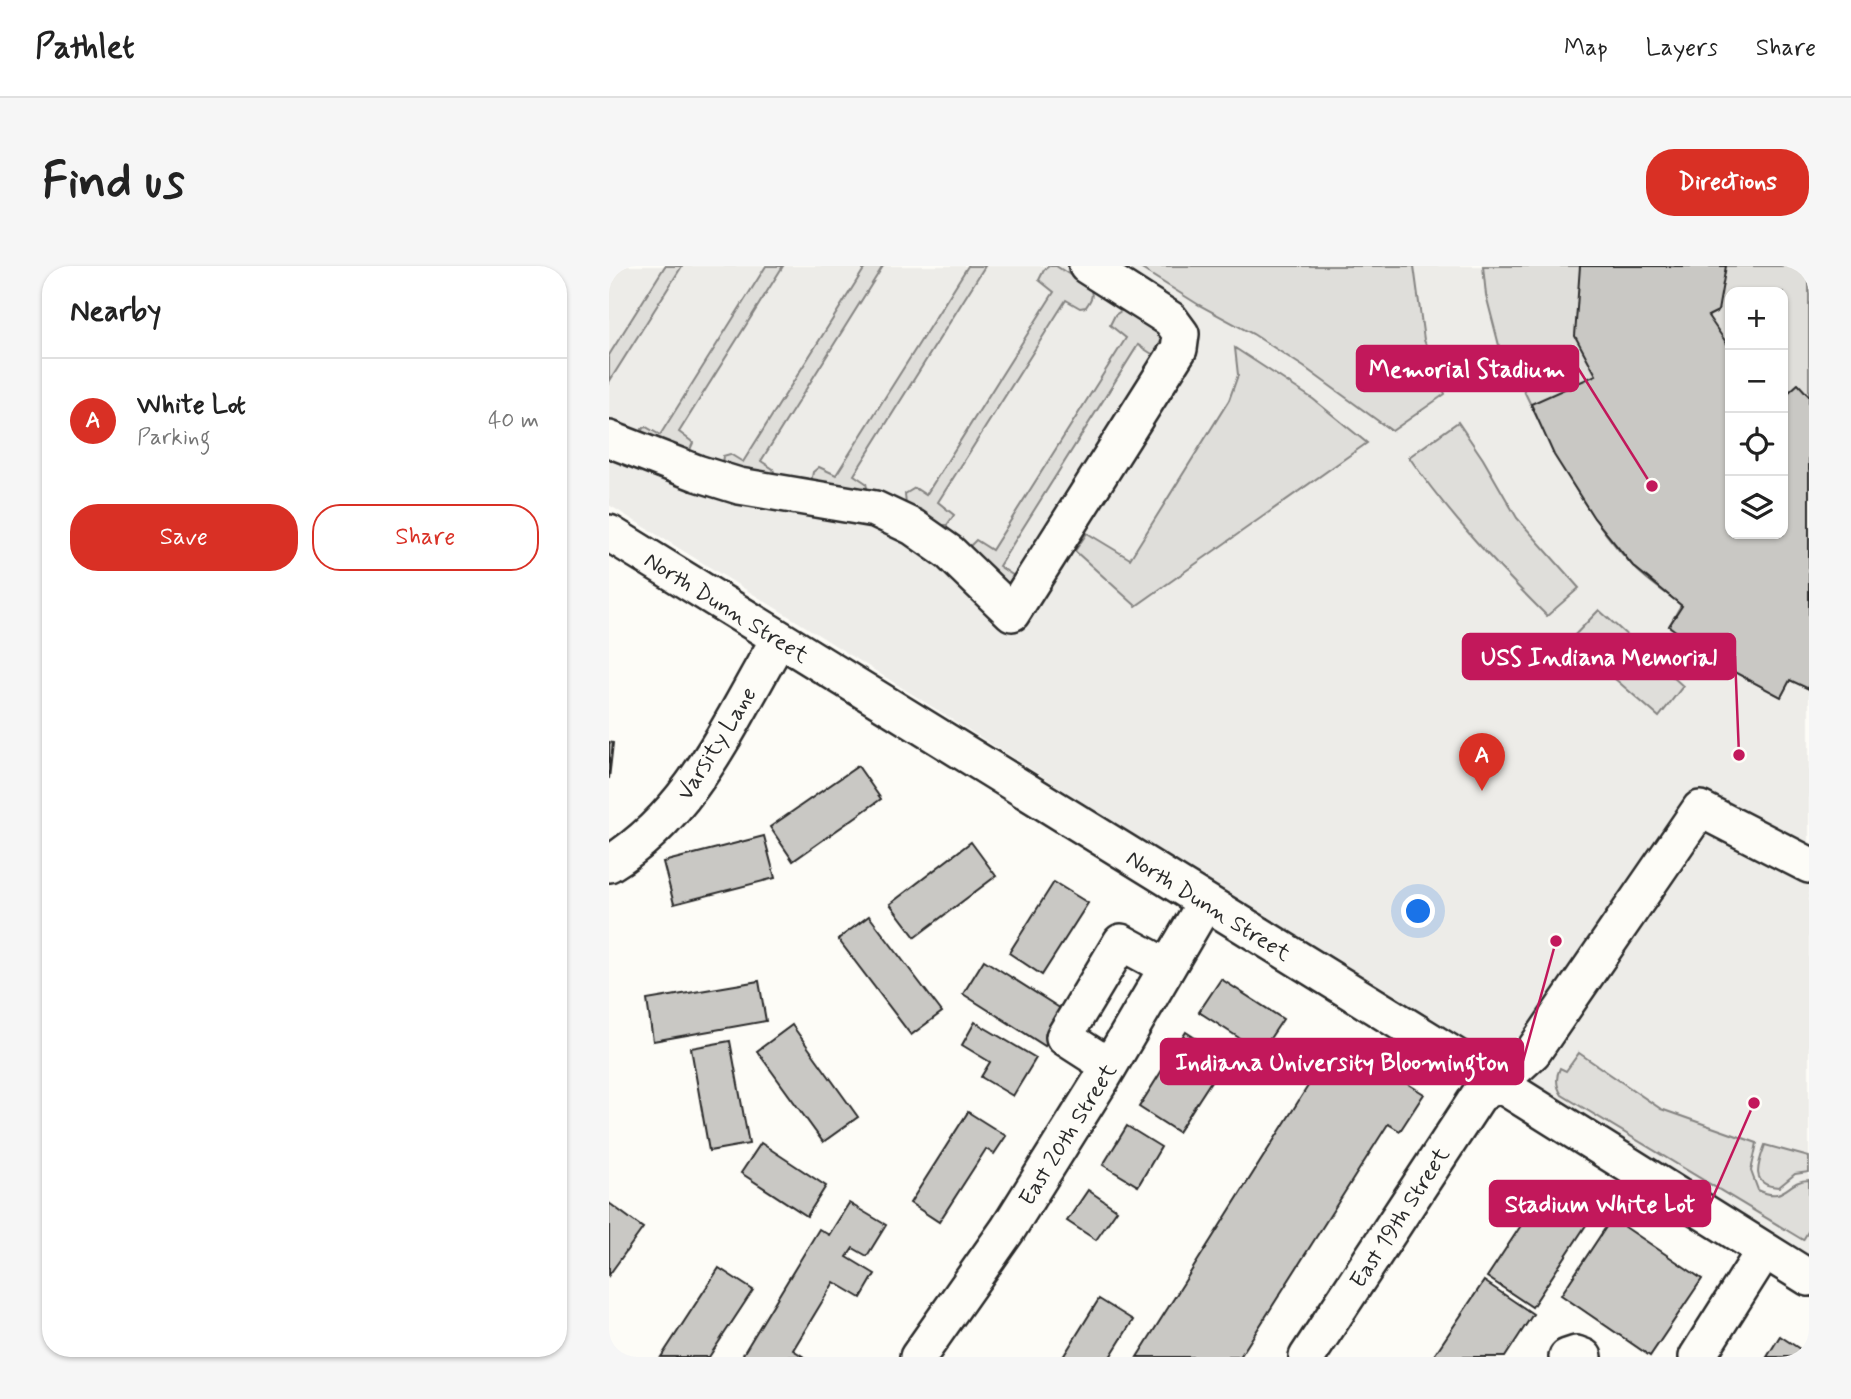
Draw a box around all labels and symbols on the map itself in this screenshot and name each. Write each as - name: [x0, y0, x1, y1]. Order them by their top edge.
- callout: Memorial Stadium: [1357, 346, 1578, 391]
- text: Memorial Stadium: [1369, 355, 1565, 386]
- street label: North Dunn Street: [638, 546, 814, 672]
- callout: USS Indiana Memorial: [1463, 634, 1735, 679]
- text: USS Indiana Memorial: [1481, 643, 1717, 674]
- street label: Varsity Lane: [671, 682, 764, 807]
- pin: A: [1459, 733, 1505, 791]
- street label: North Dunn Street: [1120, 844, 1296, 970]
- your location: [1401, 894, 1435, 928]
- callout: Indiana University Bloomington: [1161, 1039, 1523, 1084]
- text: Indiana University Bloomington: [1175, 1048, 1509, 1082]
- street label: East 20th Street: [1013, 1058, 1125, 1212]
- street label: East 19th Street: [1344, 1142, 1458, 1294]
- callout: Stadium White Lot: [1490, 1181, 1710, 1226]
- text: Stadium White Lot: [1505, 1190, 1696, 1221]

